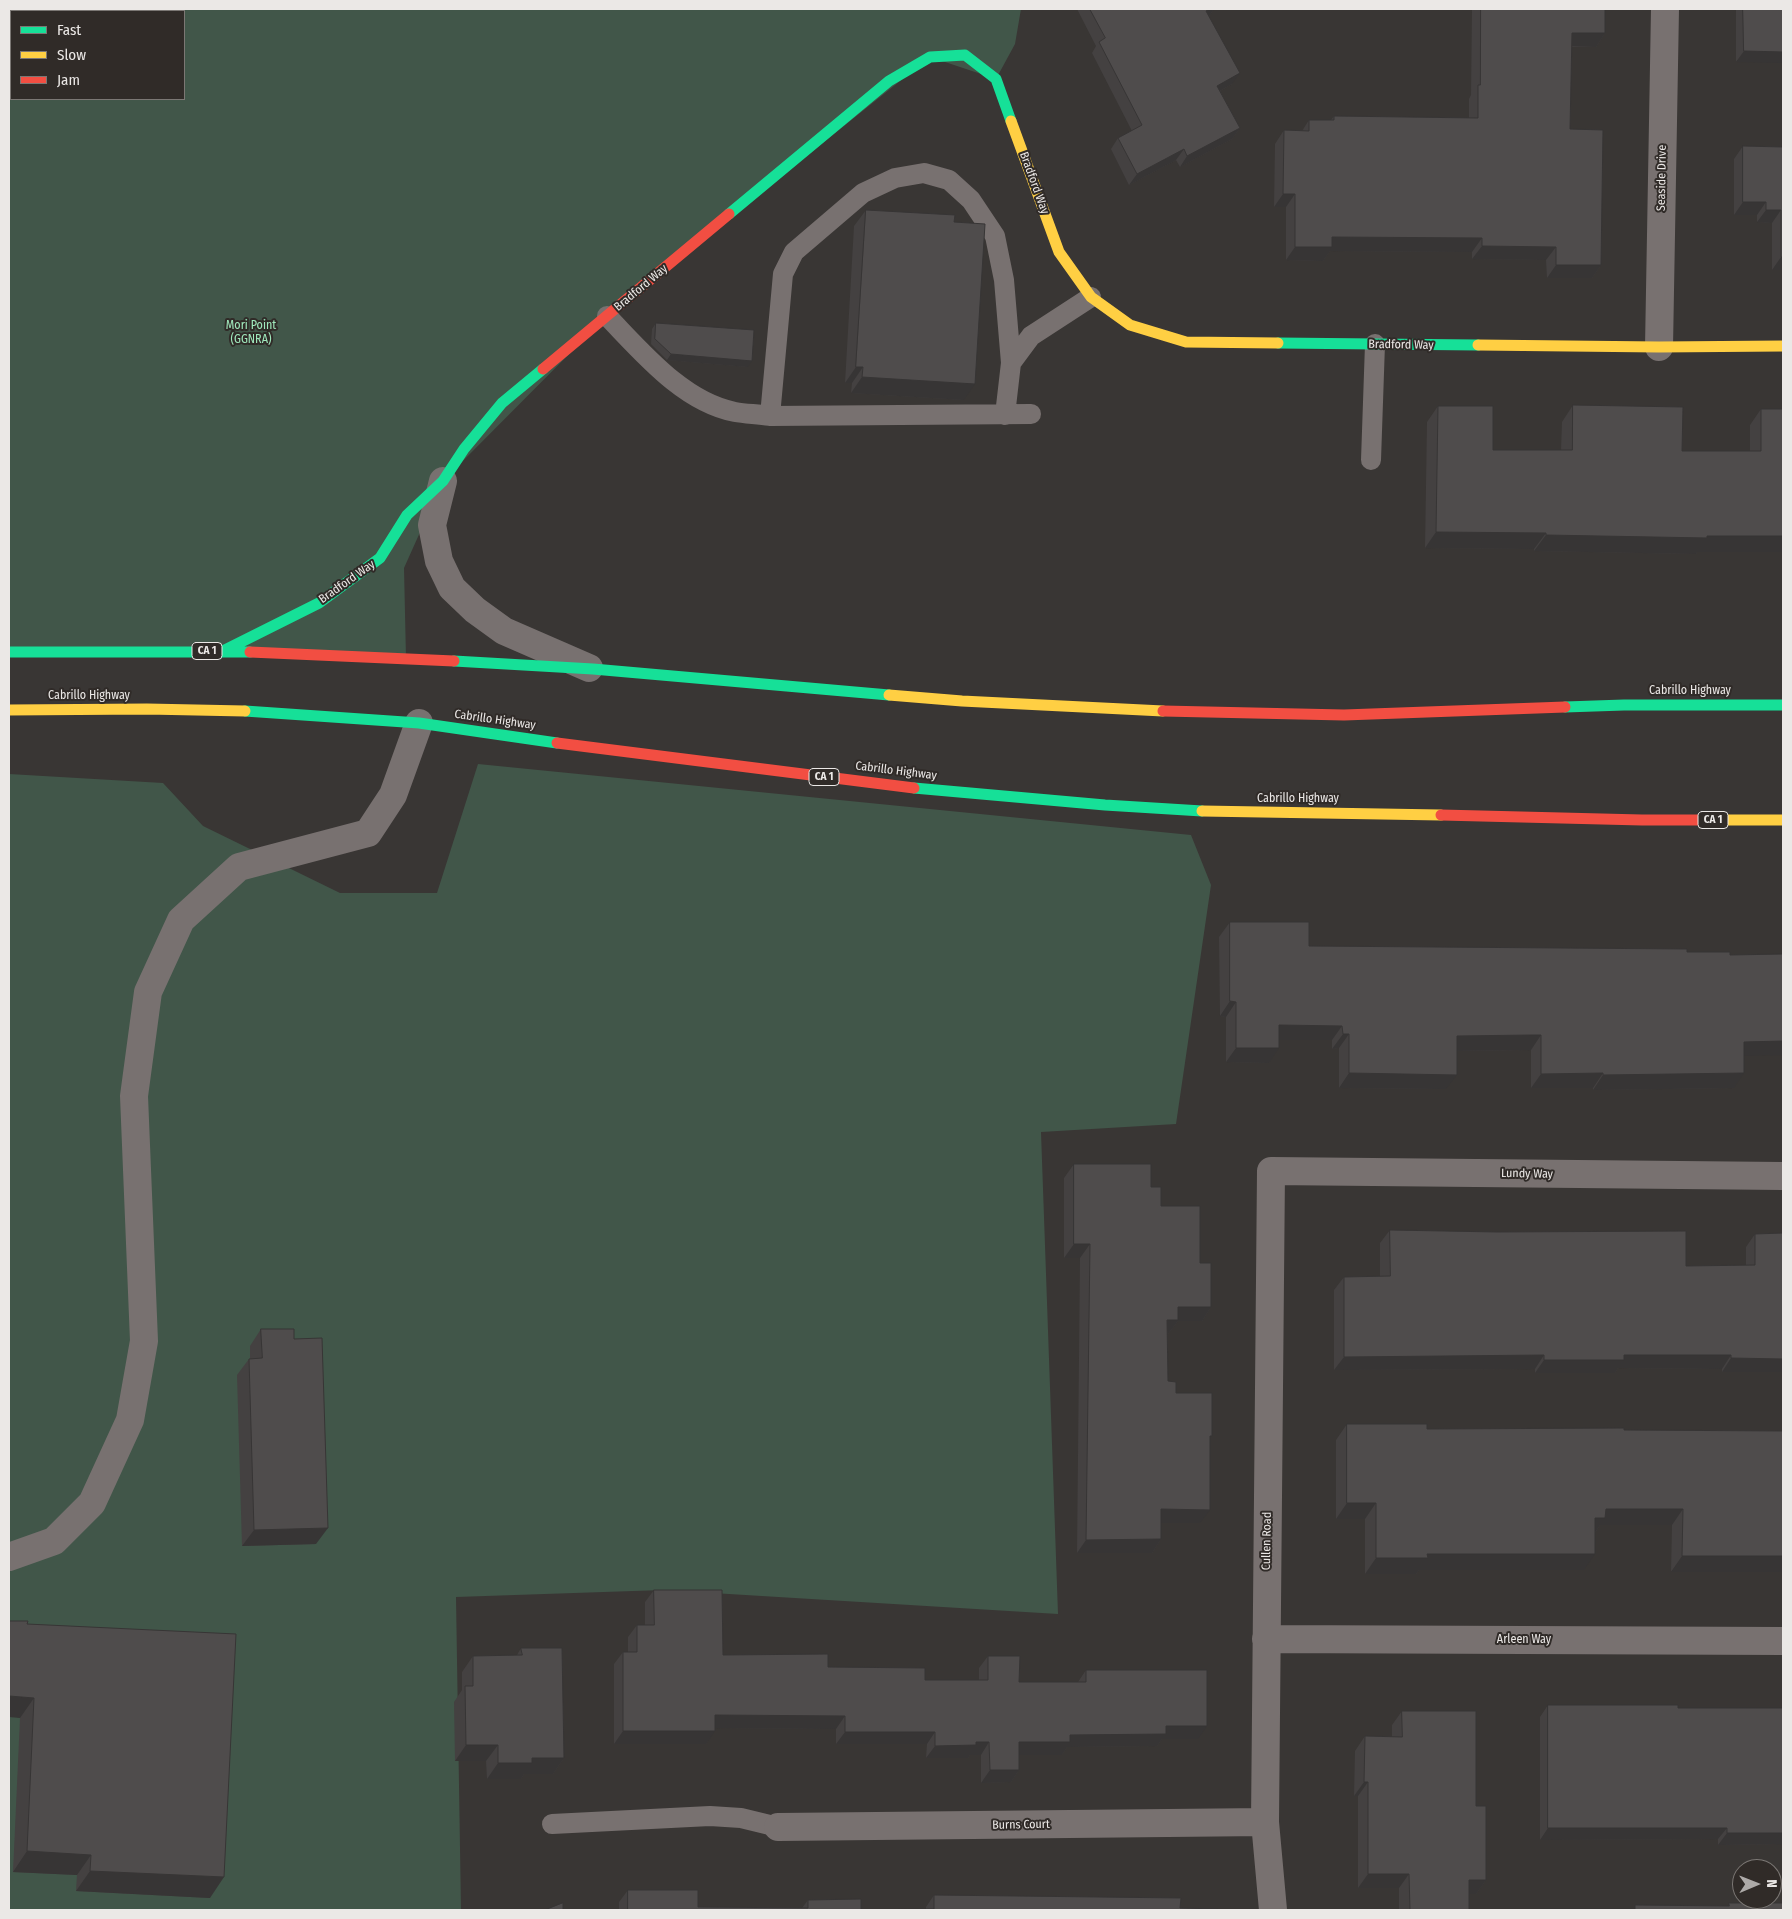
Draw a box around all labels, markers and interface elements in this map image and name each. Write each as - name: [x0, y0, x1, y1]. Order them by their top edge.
- legend: [10, 10, 185, 100]
- text: Fast: [57, 21, 81, 39]
- text: Slow: [57, 46, 86, 64]
- text: Jam: [57, 71, 80, 89]
- street label: Seaside Drive: [1654, 145, 1670, 211]
- street label: Bradford Way: [1016, 150, 1052, 216]
- street label: Bradford Way: [611, 261, 671, 315]
- park label: Mori Point (GGNRA): [226, 319, 276, 347]
- street label: Bradford Way: [1368, 337, 1434, 353]
- street label: Bradford Way: [316, 557, 378, 607]
- road number: CA 1: [192, 642, 222, 659]
- street label: Cabrillo Highway: [1649, 684, 1731, 698]
- street label: Cabrillo Highway: [48, 689, 130, 703]
- street label: Cabrillo Highway: [453, 707, 537, 733]
- street label: Cabrillo Highway: [854, 759, 938, 783]
- road number: CA 1: [809, 769, 839, 786]
- street label: Cabrillo Highway: [1257, 792, 1339, 806]
- road number: CA 1: [1698, 812, 1728, 828]
- street label: Lundy Way: [1501, 1166, 1553, 1182]
- street label: Cullen Road: [1259, 1512, 1275, 1570]
- street label: Arleen Way: [1497, 1633, 1551, 1647]
- street label: Burns Court: [992, 1817, 1050, 1833]
- north arrow: [1732, 1859, 1782, 1909]
- text: N: [1763, 1879, 1780, 1888]

